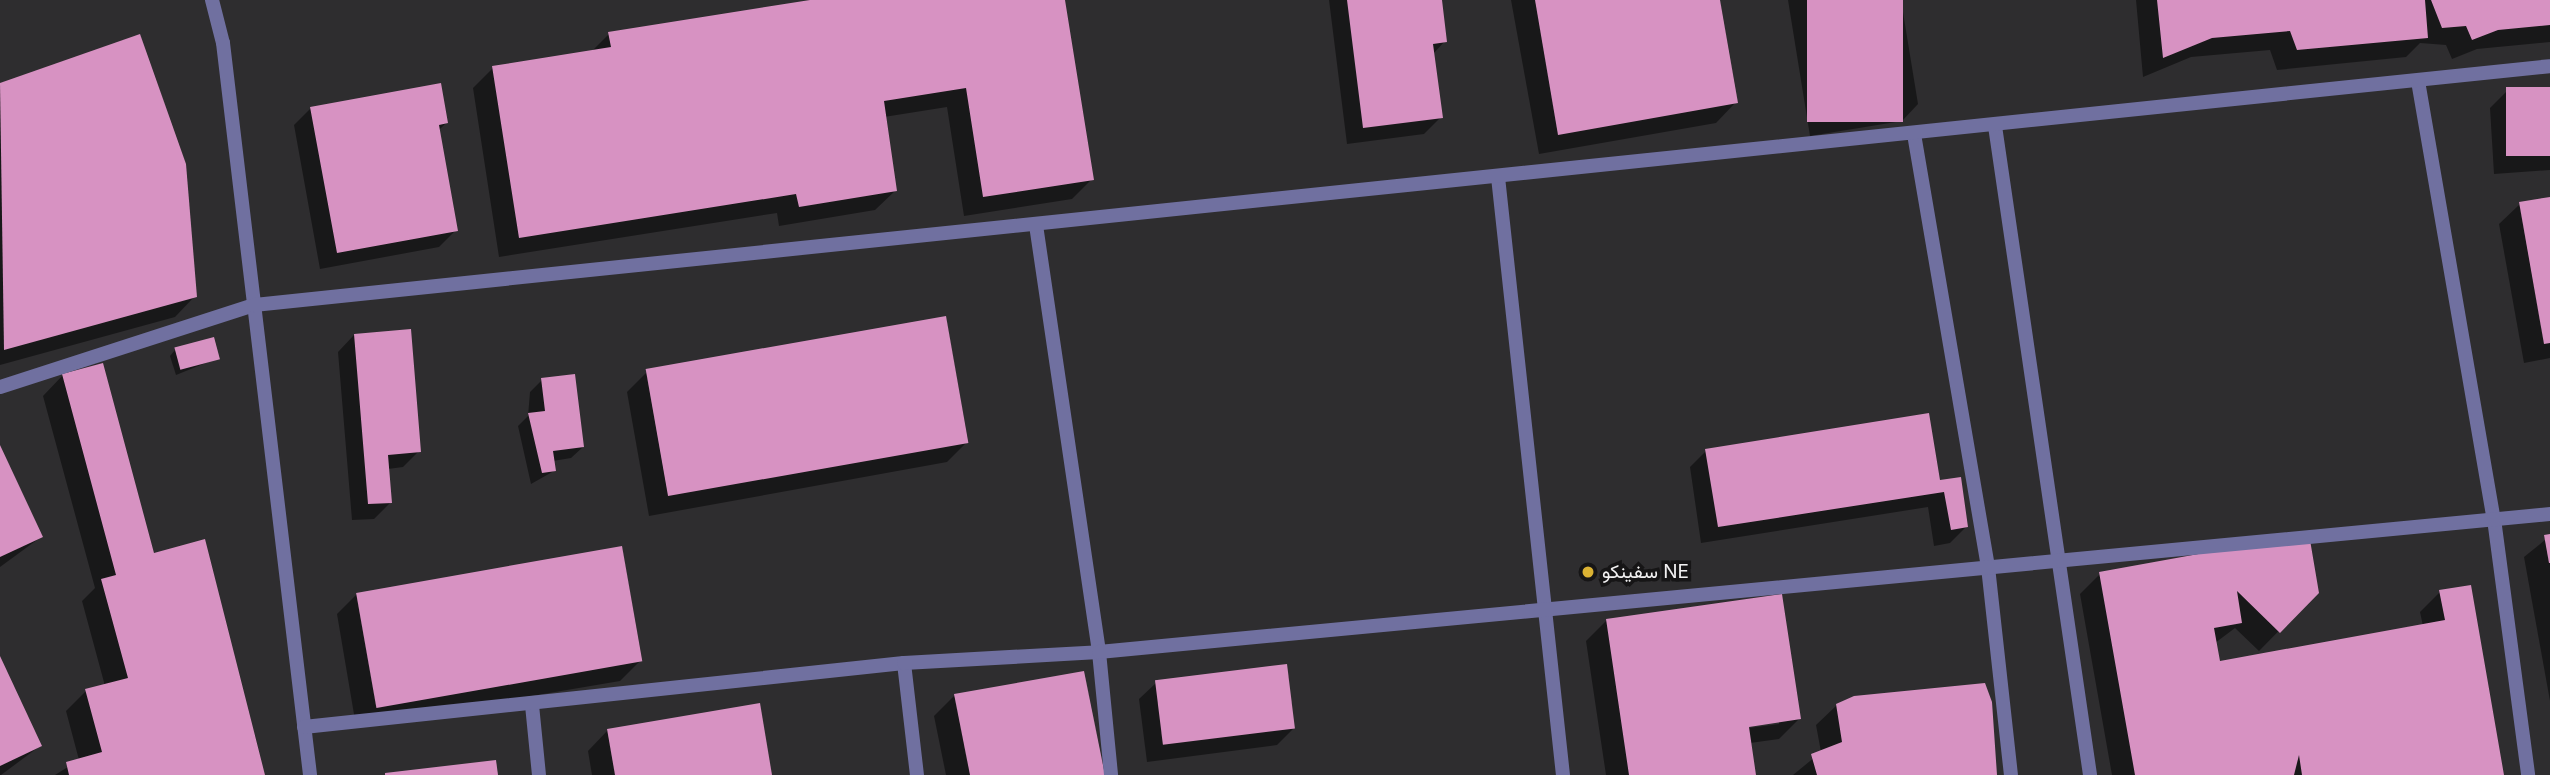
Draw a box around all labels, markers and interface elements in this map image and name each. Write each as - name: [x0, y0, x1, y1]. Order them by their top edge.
- place label: سفينكو NE: [1602, 561, 1689, 583]
- marker: سفينكو NE: [1580, 564, 1596, 580]

